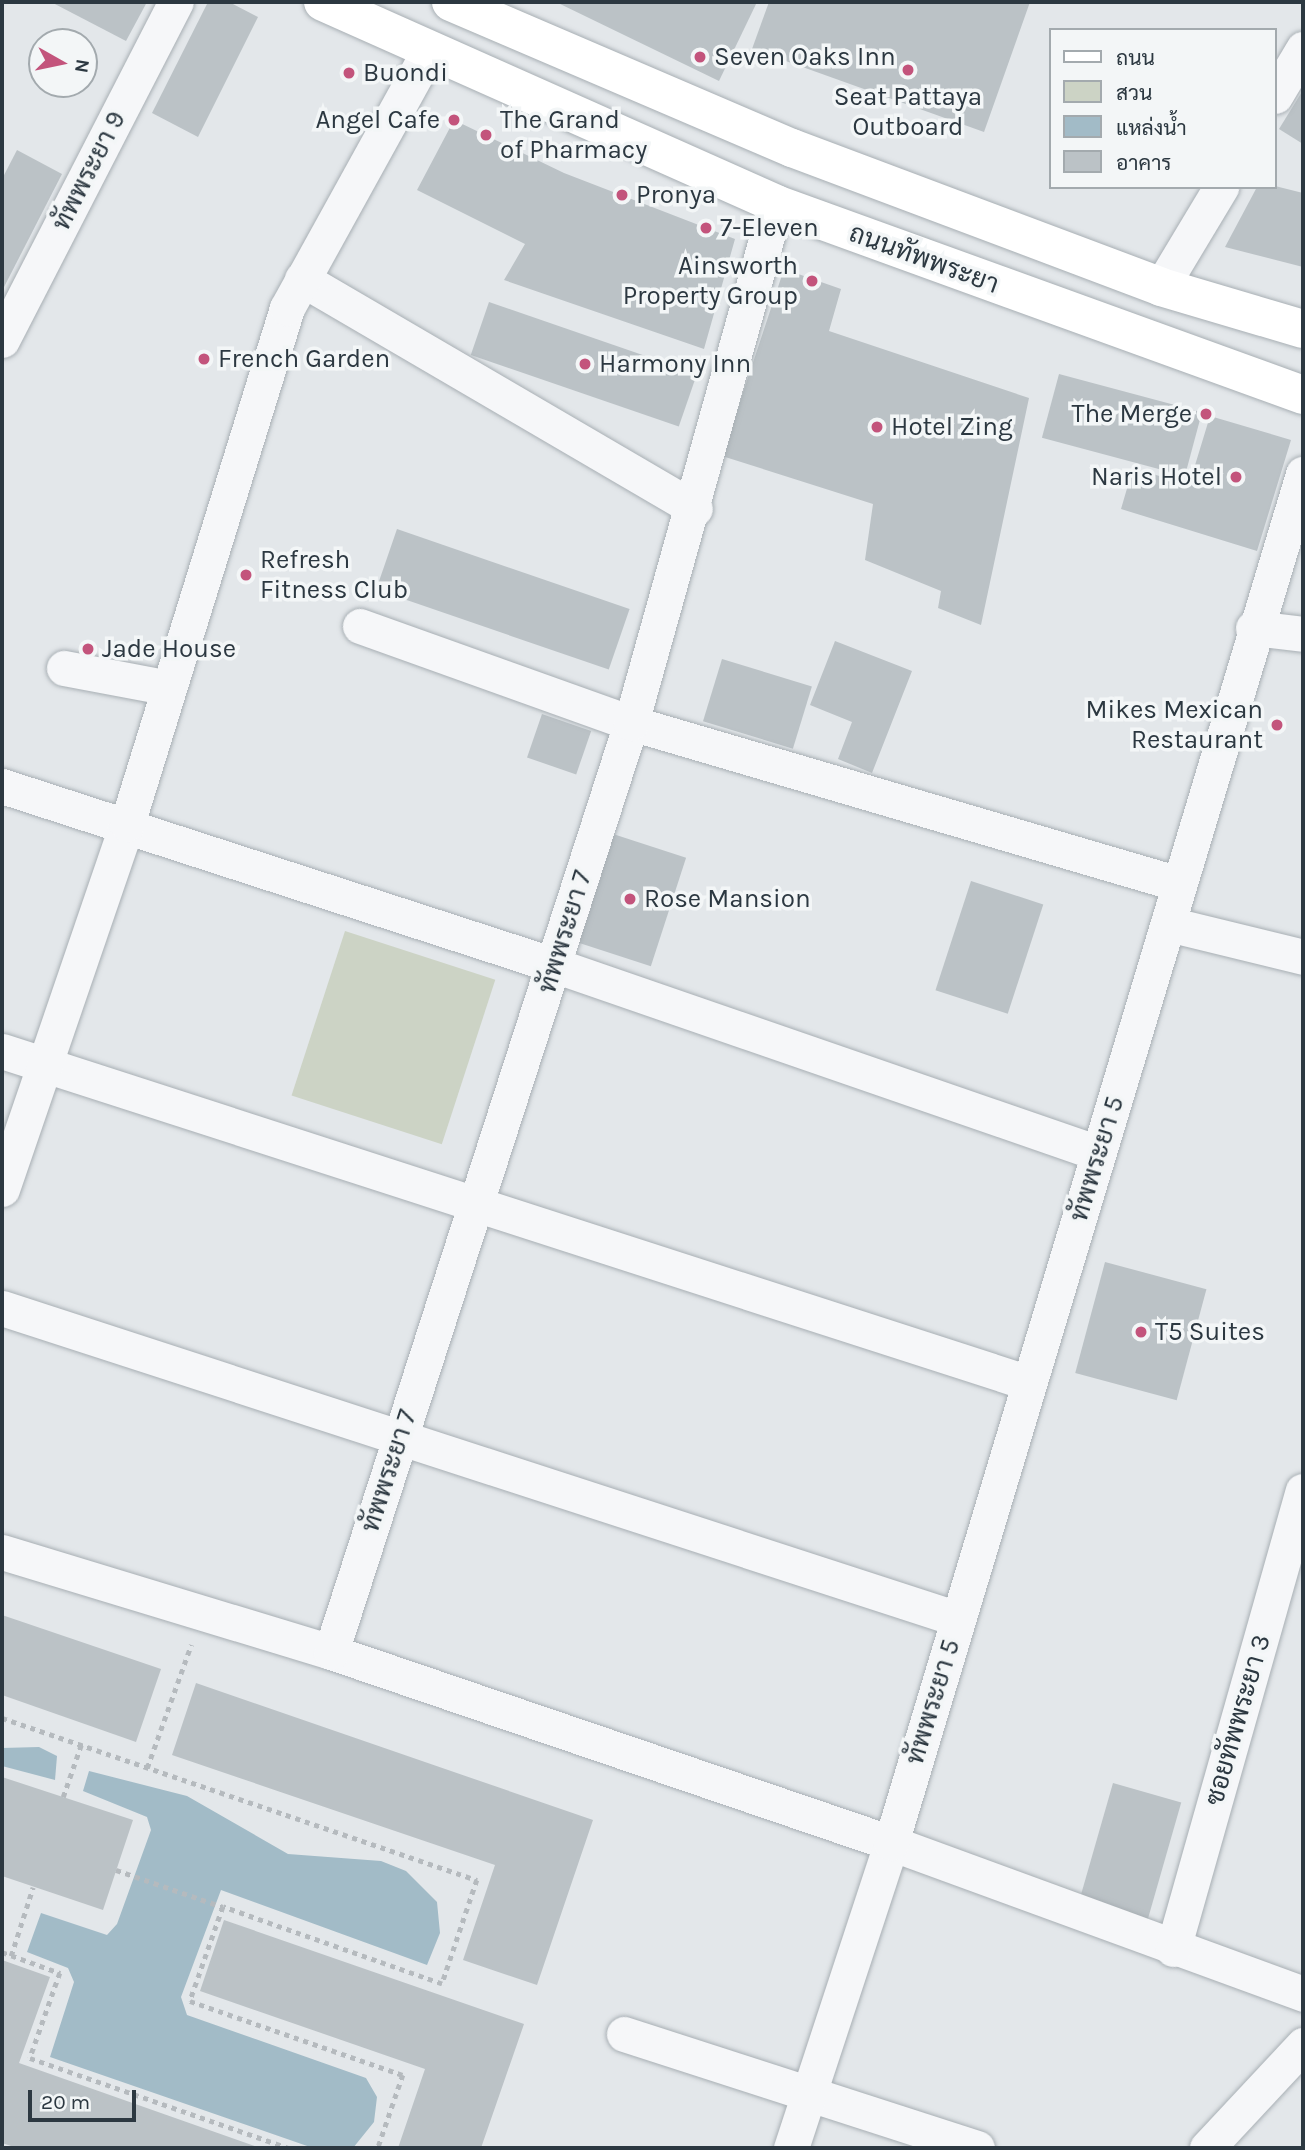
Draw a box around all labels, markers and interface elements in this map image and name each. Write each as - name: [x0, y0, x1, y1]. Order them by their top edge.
- north arrow: [28, 28, 98, 98]
- legend: [1050, 28, 1277, 189]
- place label: Seven Oaks Inn: [714, 41, 896, 73]
- text: ถนน: [1116, 46, 1155, 70]
- marker: Seven Oaks Inn: [692, 49, 708, 65]
- place label: Buondi: [363, 57, 448, 89]
- text: N: [70, 58, 94, 74]
- marker: Seat Pattaya Outboard: [900, 62, 916, 78]
- marker: Buondi: [341, 65, 357, 81]
- place label: Seat Pattaya Outboard: [834, 81, 982, 142]
- text: สวน: [1116, 81, 1152, 105]
- place label: Angel Cafe: [315, 104, 440, 136]
- place label: The Grand of Pharmacy: [500, 104, 647, 166]
- street label: ทัพพระยา 9: [46, 106, 132, 236]
- marker: Angel Cafe: [446, 112, 462, 128]
- text: แหล่งน้ำ: [1116, 116, 1187, 140]
- marker: The Grand of Pharmacy: [478, 127, 494, 143]
- text: อาคาร: [1116, 151, 1172, 175]
- place label: Pronya: [636, 179, 716, 211]
- marker: Pronya: [614, 187, 630, 203]
- place label: 7-Eleven: [720, 212, 819, 244]
- street label: ถนนทัพพระยา: [845, 218, 1003, 300]
- marker: 7-Eleven: [698, 220, 714, 236]
- place label: Ainsworth Property Group: [623, 250, 798, 312]
- marker: Ainsworth Property Group: [804, 273, 820, 289]
- place label: French Garden: [218, 343, 390, 375]
- place label: Harmony Inn: [599, 348, 751, 380]
- marker: French Garden: [196, 351, 212, 367]
- marker: Harmony Inn: [577, 356, 593, 372]
- place label: The Merge: [1071, 398, 1192, 430]
- marker: The Merge: [1198, 406, 1214, 422]
- place label: Hotel Zing: [891, 411, 1013, 443]
- marker: Hotel Zing: [869, 419, 885, 435]
- place label: Naris Hotel: [1091, 461, 1222, 493]
- marker: Naris Hotel: [1228, 469, 1244, 485]
- place label: Refresh Fitness Club: [260, 544, 408, 606]
- marker: Refresh Fitness Club: [238, 567, 254, 583]
- place label: Jade House: [102, 633, 236, 665]
- marker: Jade House: [80, 641, 96, 657]
- place label: Mikes Mexican Restaurant: [1086, 694, 1263, 756]
- marker: Mikes Mexican Restaurant: [1269, 717, 1285, 733]
- street label: ทัพพระยา 7: [532, 867, 598, 997]
- place label: Rose Mansion: [644, 883, 811, 915]
- marker: Rose Mansion: [622, 891, 638, 907]
- street label: ทัพพระยา 5: [1063, 1093, 1131, 1225]
- place label: T5 Suites: [1155, 1316, 1265, 1348]
- marker: T5 Suites: [1133, 1324, 1149, 1340]
- street label: ทัพพระยา 7: [355, 1406, 423, 1536]
- street label: ซอยทัพพระยา 3: [1199, 1631, 1277, 1809]
- street label: ทัพพระยา 5: [899, 1636, 967, 1768]
- scale bar: [32, 2076, 140, 2120]
- text: 20 m: [41, 2090, 90, 2114]

